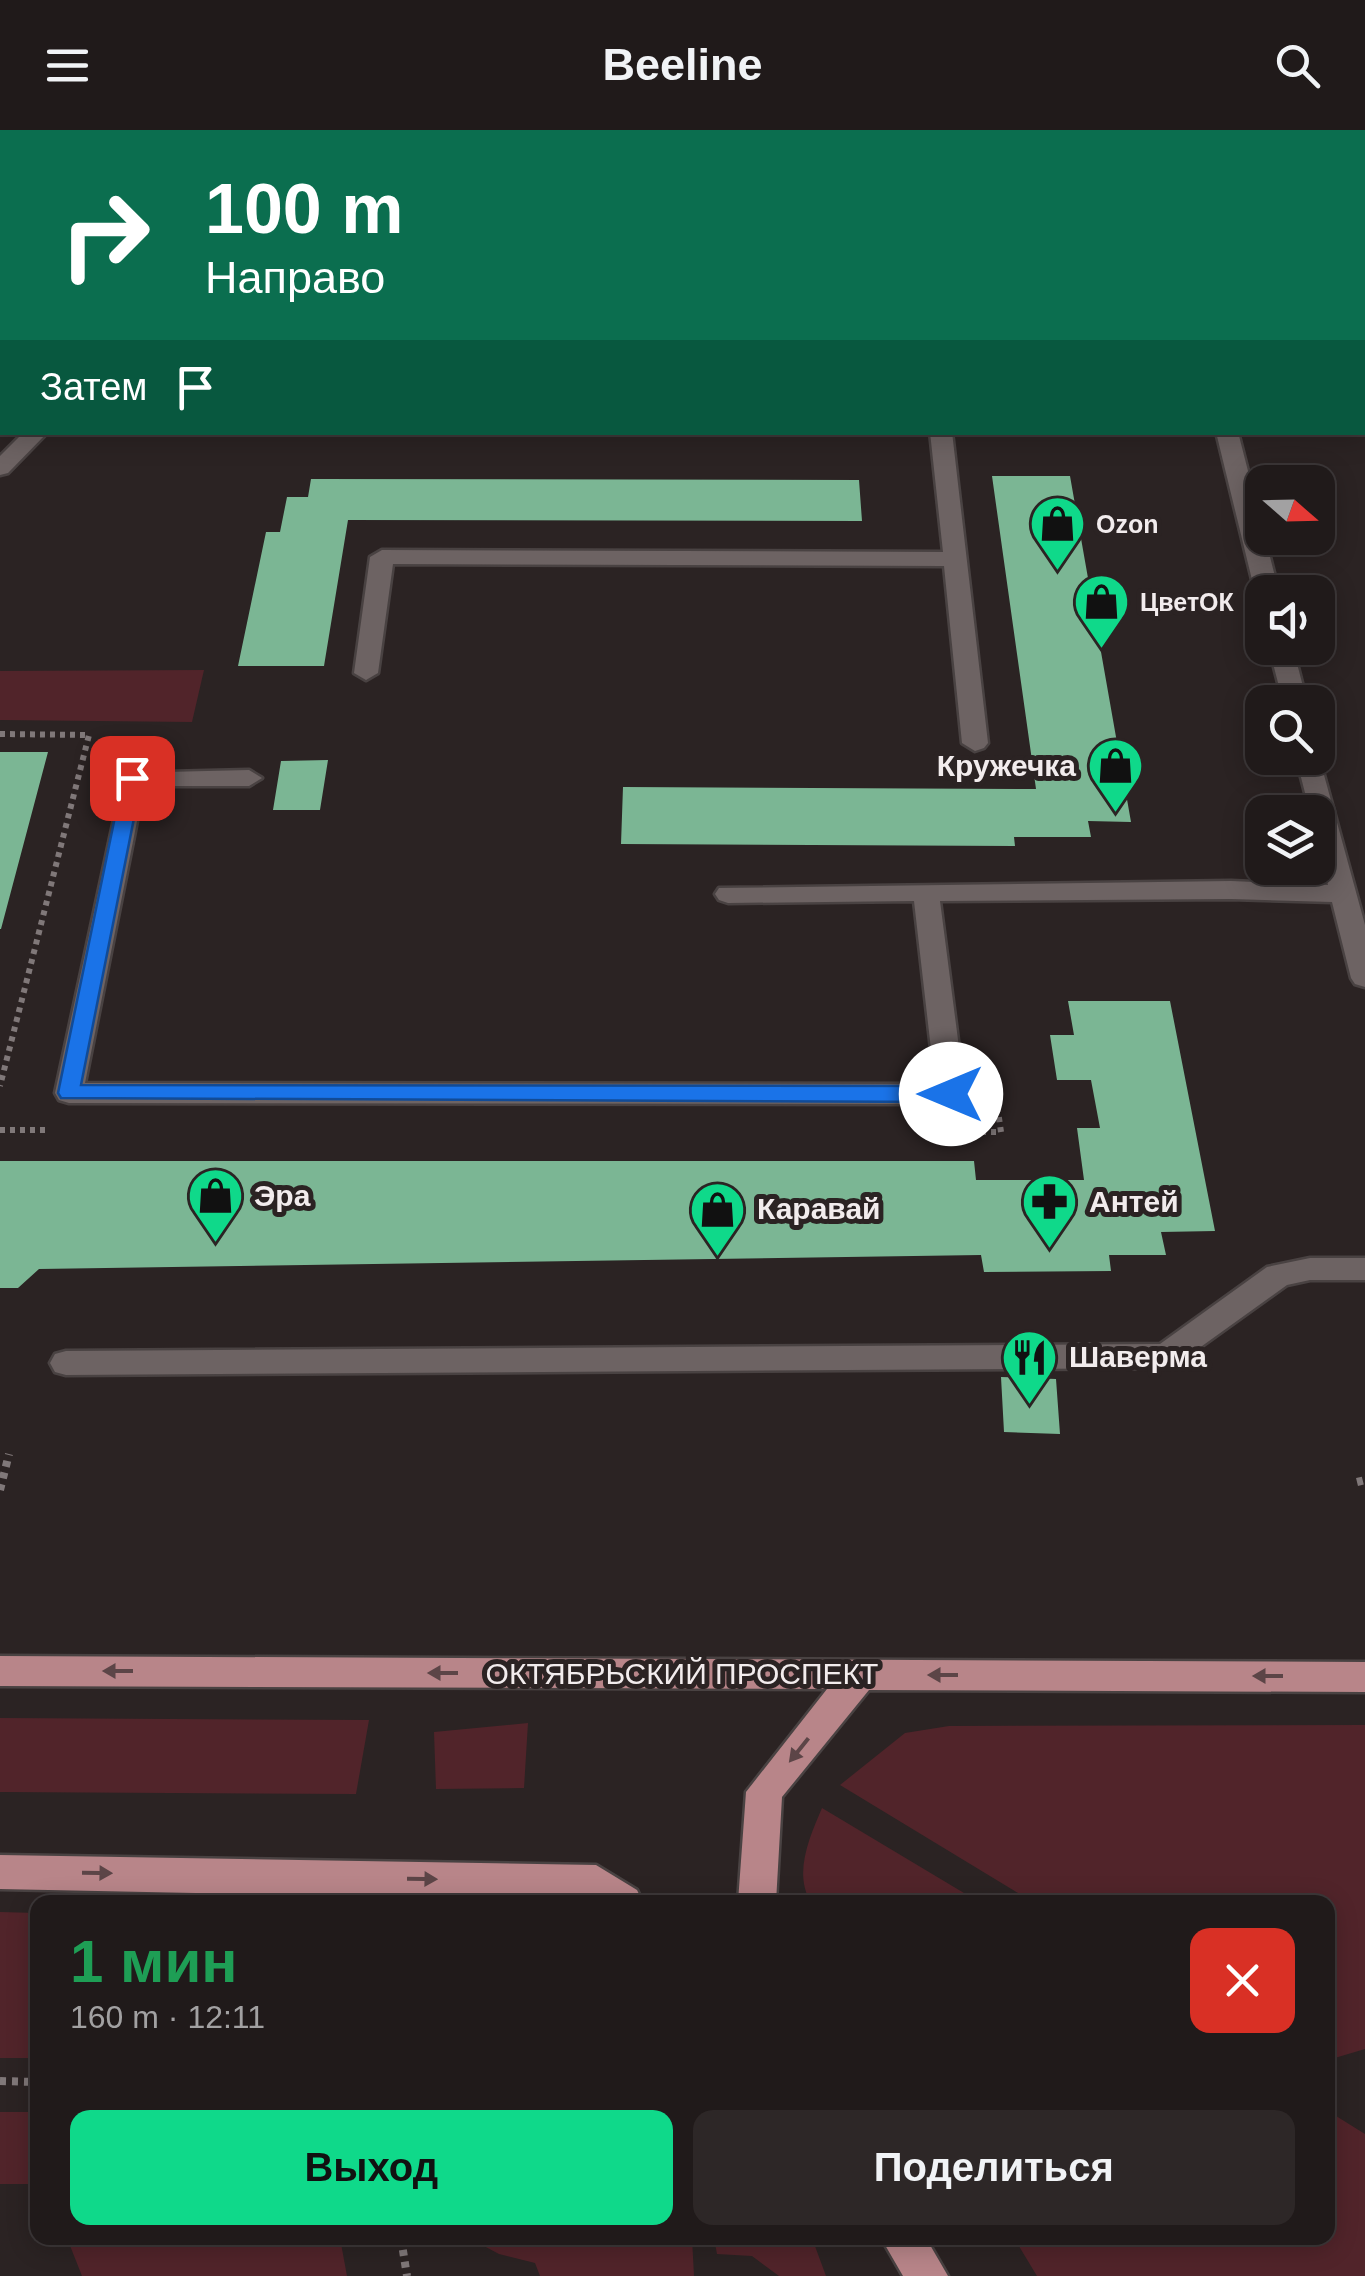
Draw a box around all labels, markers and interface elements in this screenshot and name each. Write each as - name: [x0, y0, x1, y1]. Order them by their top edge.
- icon: menu: [40, 38, 95, 93]
- icon: search: [1270, 38, 1325, 93]
- text: Beeline: [602, 39, 763, 90]
- icon: right: [40, 170, 170, 300]
- text: 100 m: [205, 170, 403, 248]
- text: Направо: [205, 252, 385, 303]
- icon: arrive: [168, 360, 223, 415]
- text: Затем: [40, 366, 148, 408]
- north arrow: [1245, 465, 1335, 555]
- map controls: [1245, 465, 1335, 885]
- shop icon: Ozon: [1027, 494, 1087, 573]
- place label: Ozon: [1096, 510, 1159, 538]
- shop icon: ЦветОК: [1071, 572, 1131, 651]
- button: sound: [1245, 575, 1335, 665]
- place label: ЦветОК: [1140, 588, 1235, 616]
- button: search: [1245, 685, 1335, 775]
- pin: [90, 736, 175, 821]
- shop icon: Кружечка: [1085, 736, 1145, 815]
- place label: Кружечка: [937, 749, 1076, 782]
- icon: arrive: [105, 751, 160, 806]
- button: layers: [1245, 795, 1335, 885]
- position arrow: [899, 1042, 1003, 1146]
- shop icon: Эра: [185, 1166, 245, 1245]
- pharmacy icon: Антей: [1020, 1172, 1080, 1251]
- place label: Эра: [254, 1179, 311, 1212]
- shop icon: Каравай: [688, 1179, 748, 1258]
- place label: Антей: [1089, 1185, 1179, 1218]
- place label: Каравай: [757, 1192, 881, 1225]
- restaurant icon: Шаверма: [1000, 1327, 1060, 1406]
- place label: Шаверма: [1069, 1340, 1207, 1373]
- street label: ОКТЯБРЬСКИЙ ПРОСПЕКТ: [486, 1657, 878, 1690]
- one-way arrow: [101, 1663, 133, 1679]
- one-way arrow: [426, 1665, 458, 1681]
- one-way arrow: [926, 1667, 958, 1683]
- one-way arrow: [1251, 1668, 1283, 1684]
- one-way arrow: [789, 1738, 810, 1763]
- one-way arrow: [82, 1866, 114, 1882]
- one-way arrow: [407, 1871, 439, 1887]
- text: 1 мин: [70, 1928, 238, 1995]
- button: close: [1190, 1928, 1295, 2033]
- text: 160 m · 12:11: [70, 1999, 265, 2035]
- button: Выход: [70, 2110, 673, 2225]
- button: Поделиться: [693, 2110, 1295, 2225]

